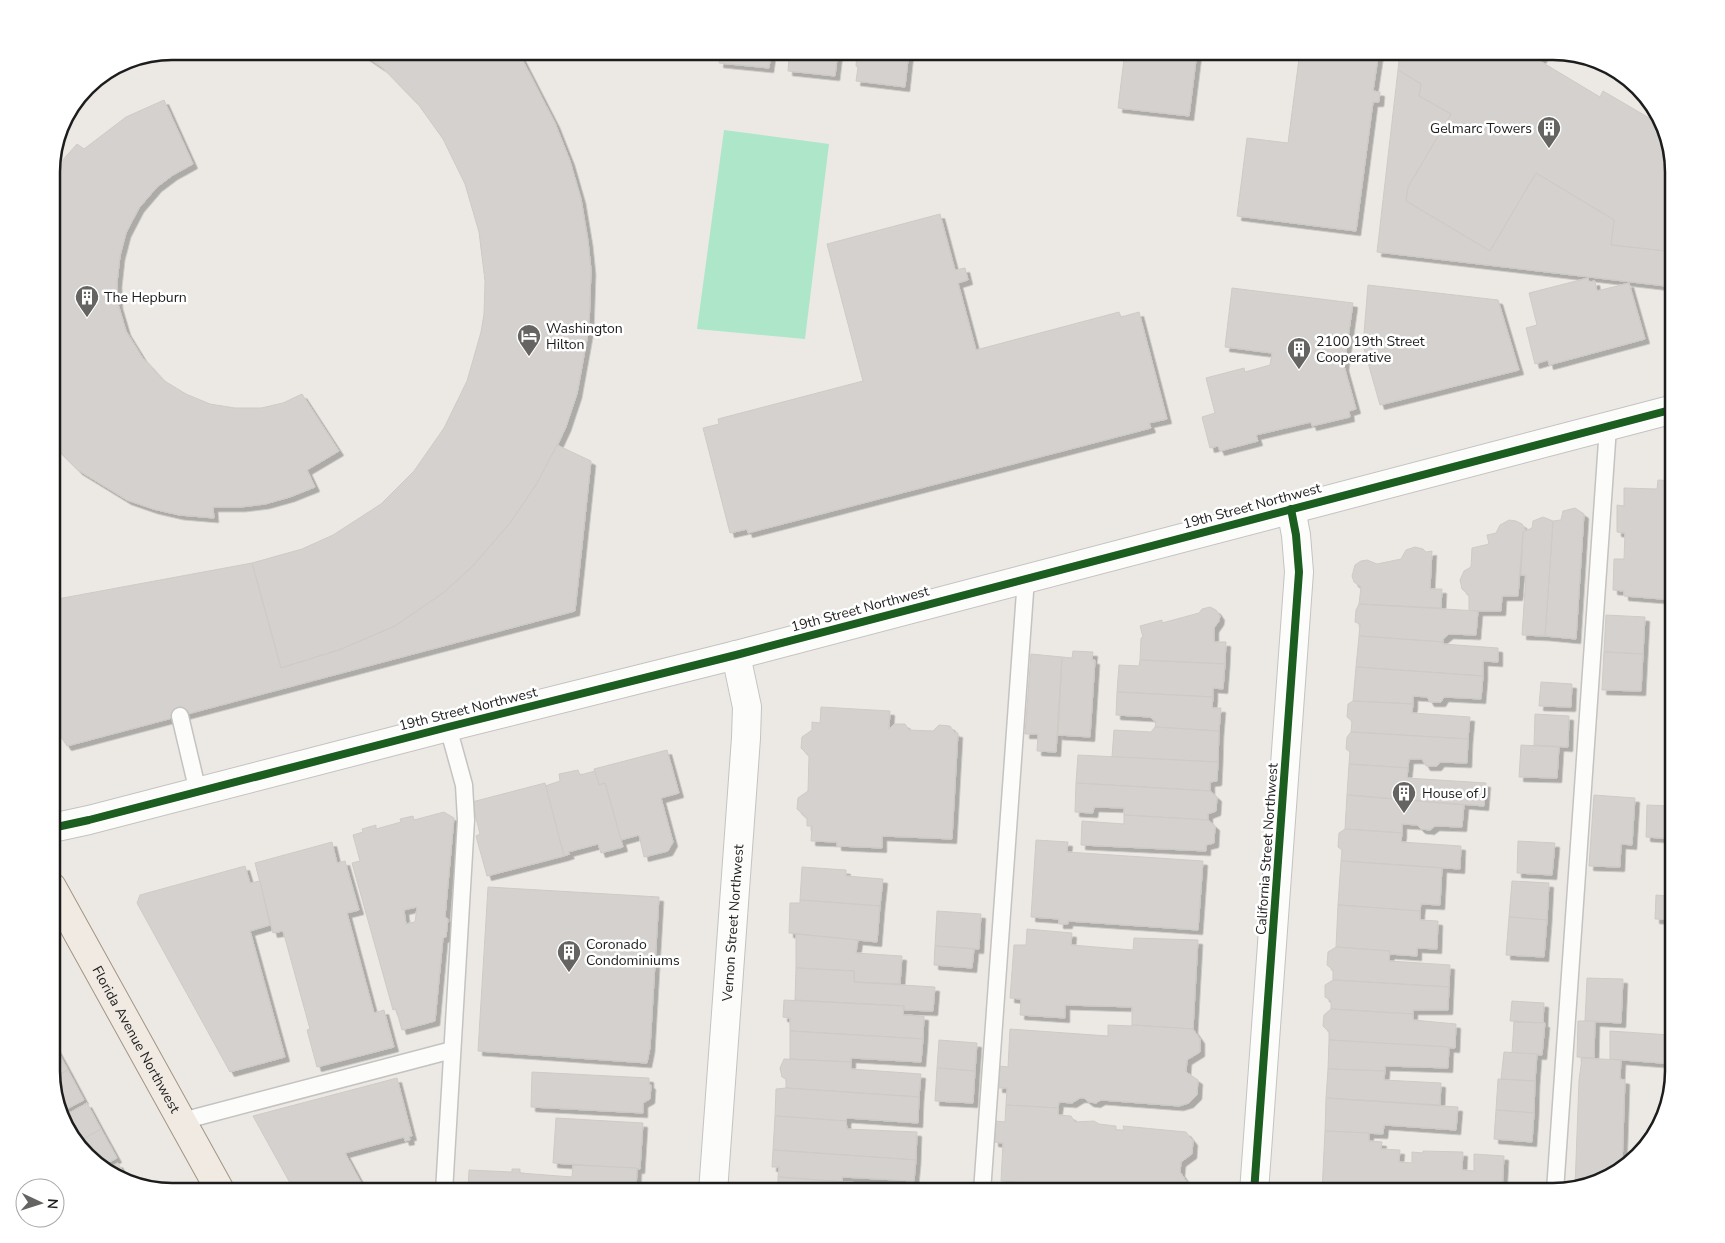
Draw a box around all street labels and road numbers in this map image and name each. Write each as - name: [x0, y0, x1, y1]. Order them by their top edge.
- street label: 19th Street Northwest: [1181, 478, 1323, 534]
- street label: 19th Street Northwest: [789, 581, 931, 637]
- street label: 19th Street Northwest: [397, 683, 539, 735]
- street label: California Street Northwest: [1252, 762, 1282, 936]
- street label: Vernon Street Northwest: [717, 843, 748, 1003]
- street label: Florida Avenue Northwest: [88, 962, 185, 1116]

